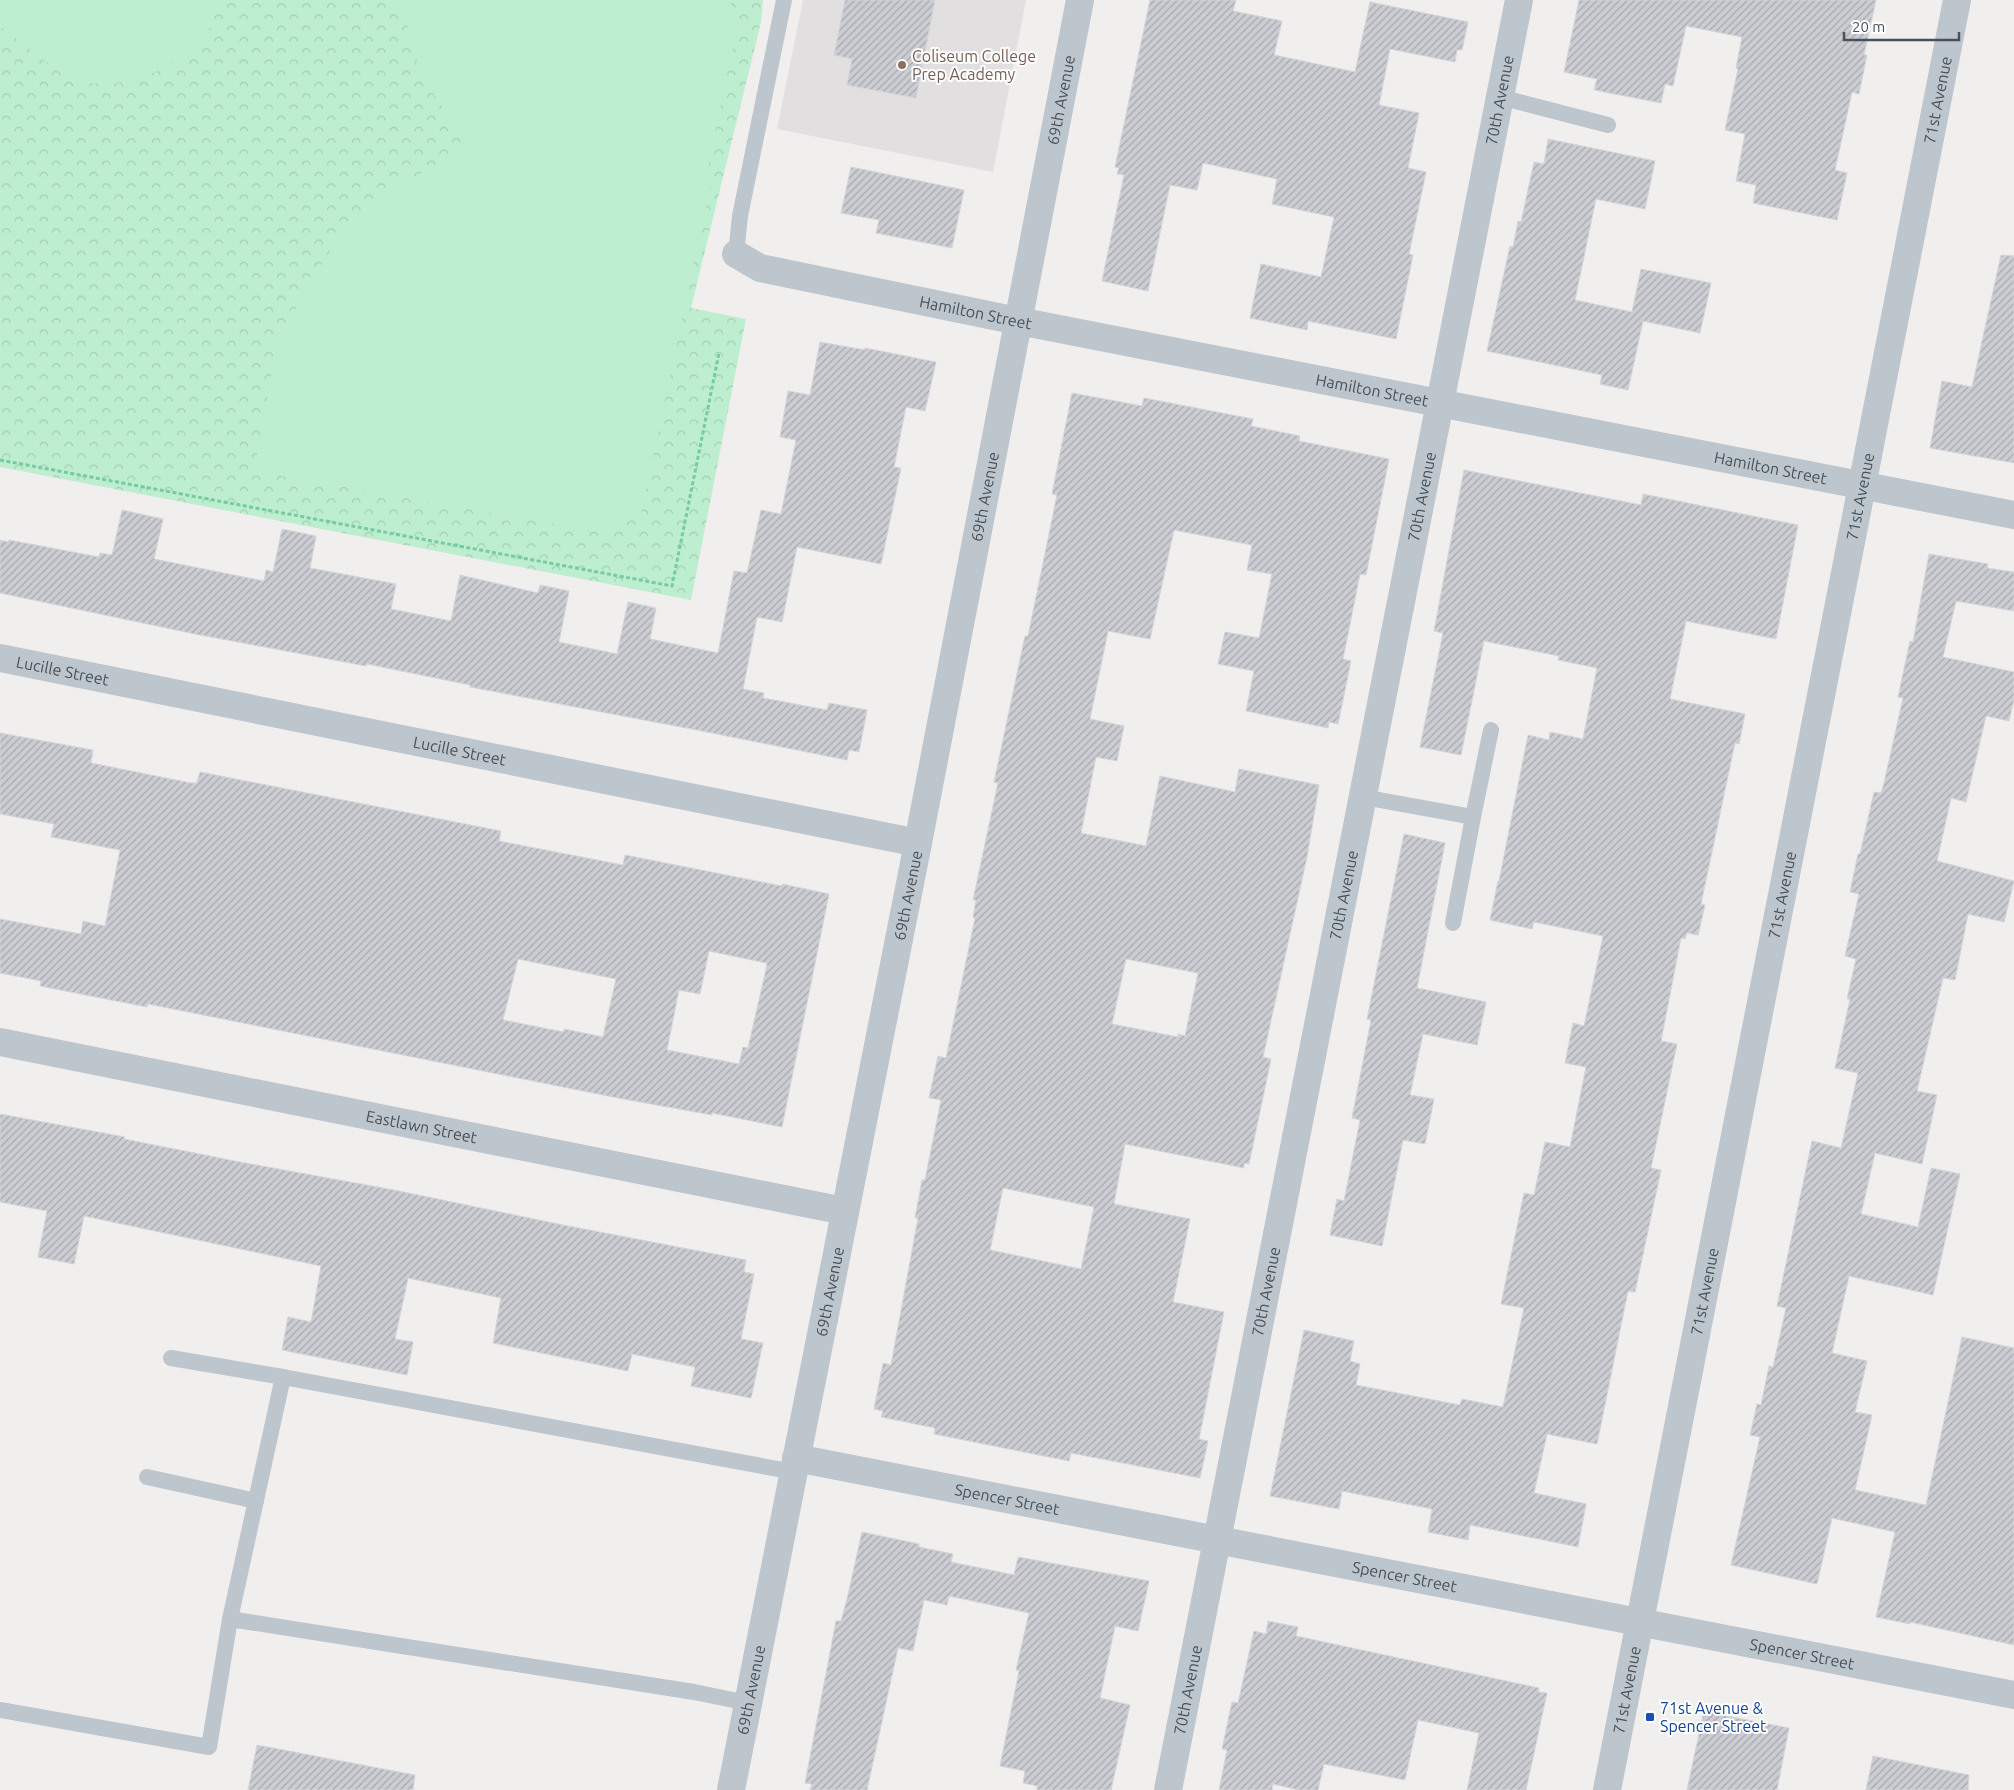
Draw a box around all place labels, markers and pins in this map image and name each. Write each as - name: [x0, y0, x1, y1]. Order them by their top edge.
- place label: Coliseum College Prep Academy: [912, 47, 1036, 83]
- marker: Coliseum College Prep Academy: [896, 59, 908, 71]
- place label: 71st Avenue & Spencer Street: [1660, 1699, 1767, 1735]
- marker: 71st Avenue & Spencer Street: [1644, 1711, 1656, 1723]

